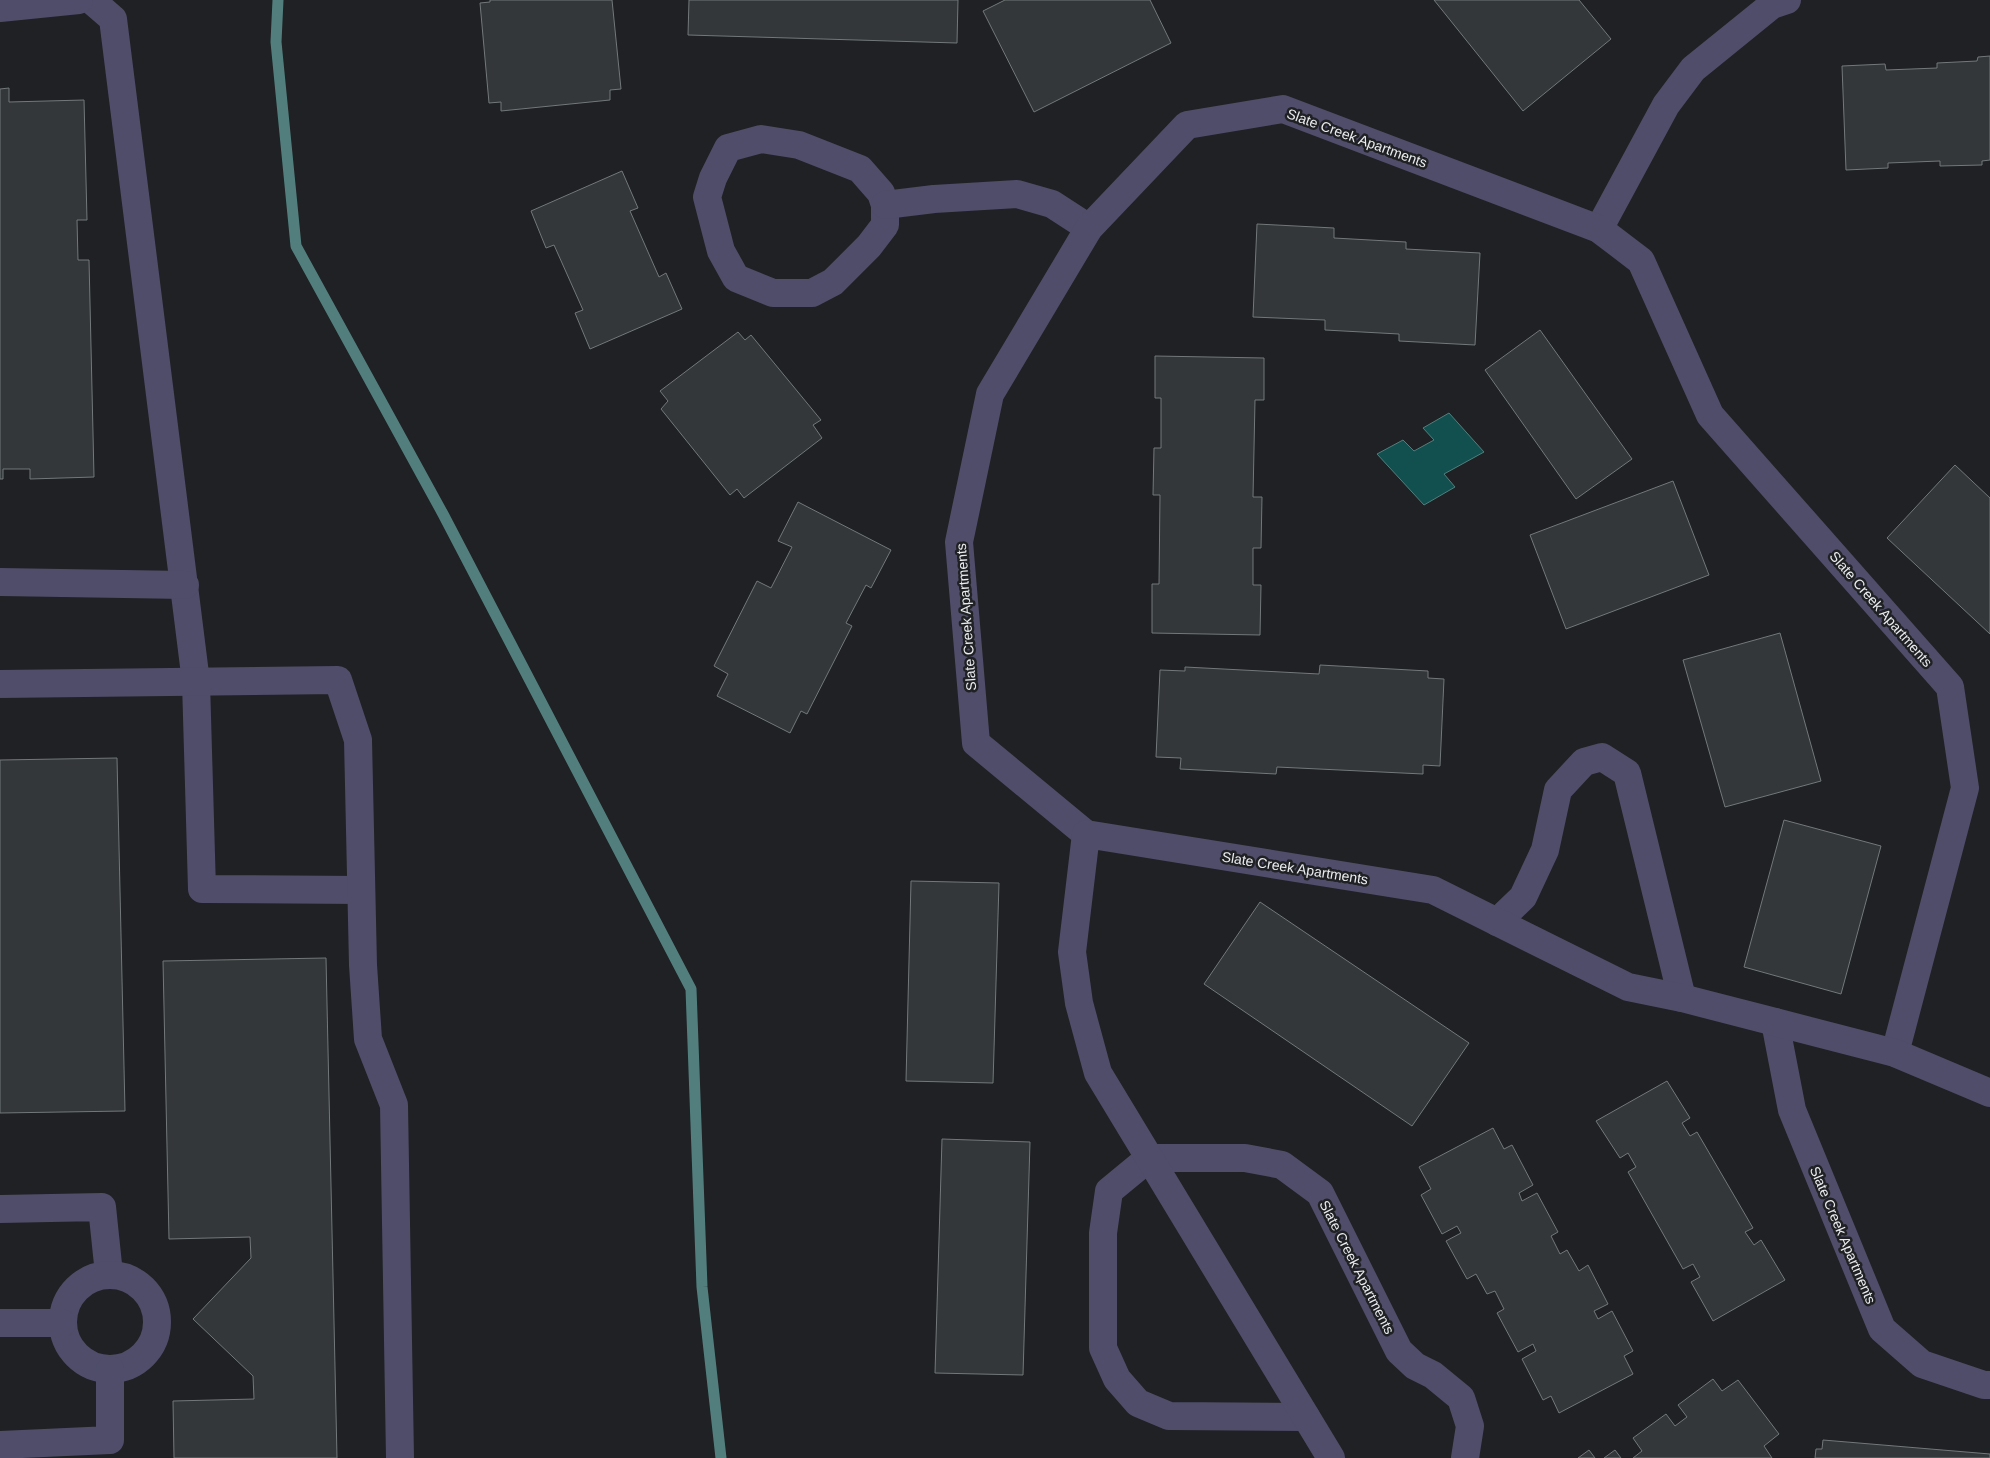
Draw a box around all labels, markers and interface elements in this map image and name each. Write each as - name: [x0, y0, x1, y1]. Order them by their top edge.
- street label: Slate Creek Apartments: [1285, 105, 1429, 171]
- street label: Slate Creek Apartments: [953, 543, 979, 691]
- street label: Slate Creek Apartments: [1826, 548, 1936, 670]
- street label: Slate Creek Apartments: [1221, 849, 1369, 887]
- street label: Slate Creek Apartments: [1807, 1164, 1879, 1306]
- street label: Slate Creek Apartments: [1316, 1197, 1398, 1337]

